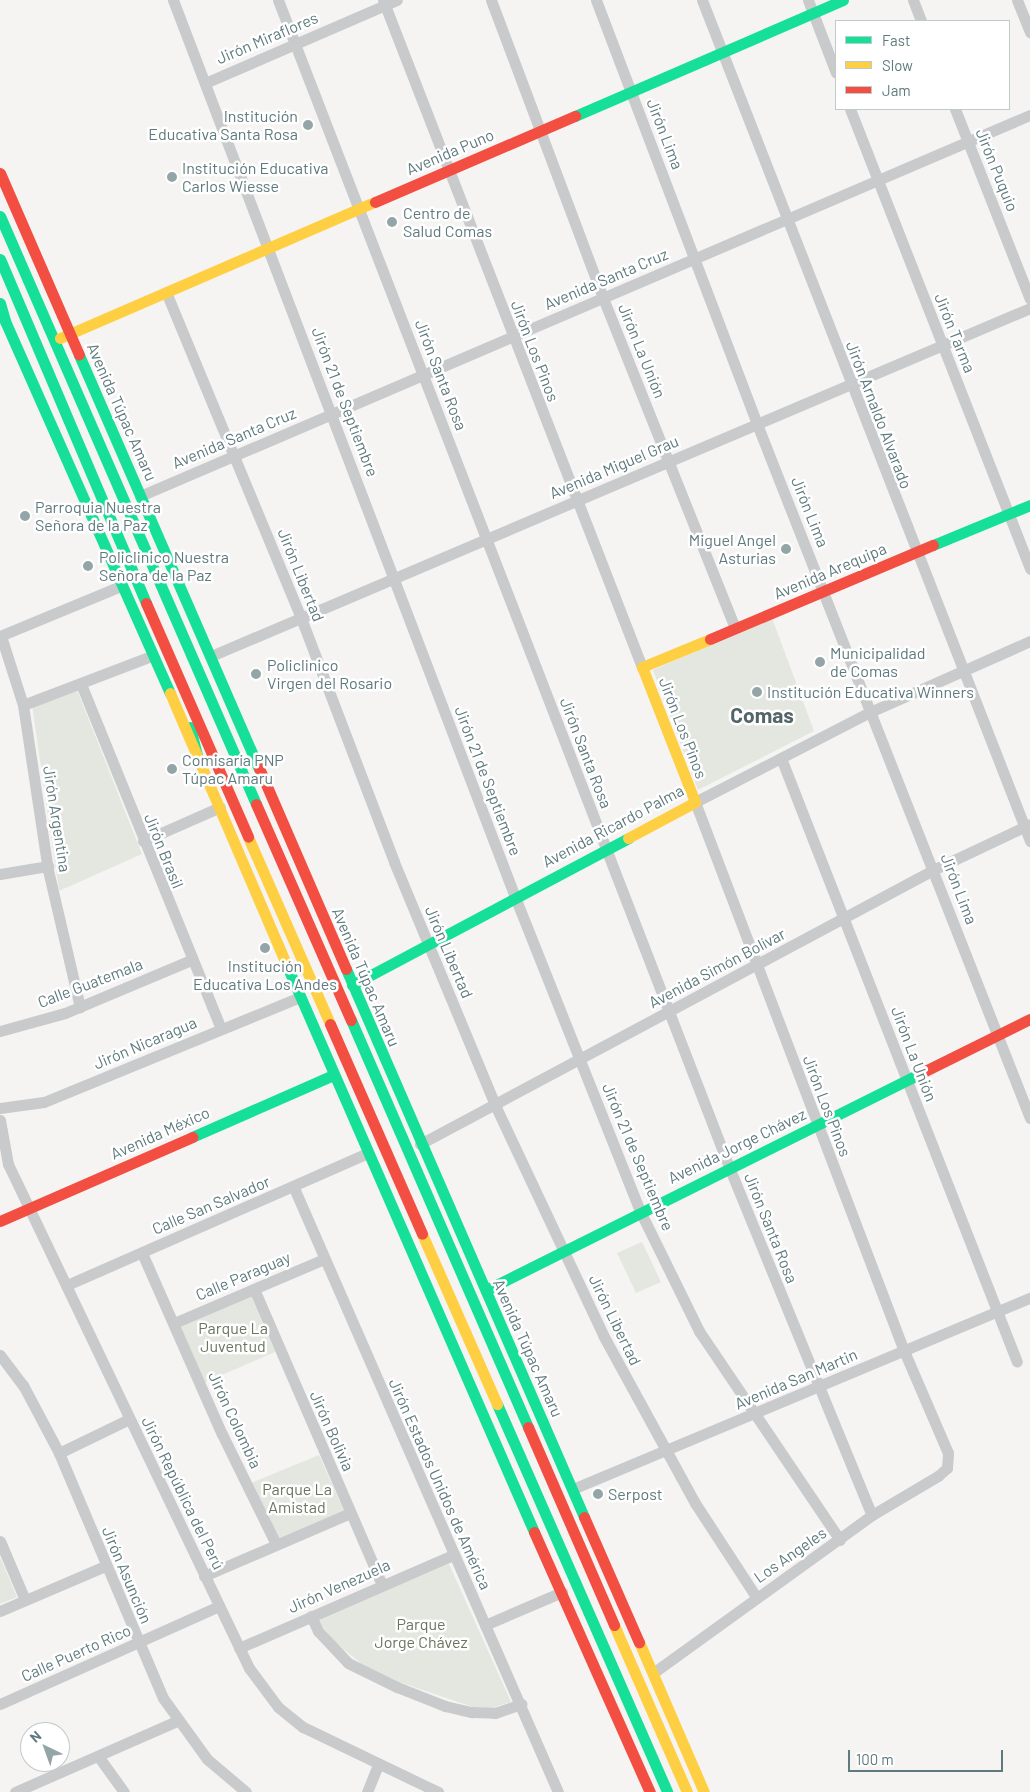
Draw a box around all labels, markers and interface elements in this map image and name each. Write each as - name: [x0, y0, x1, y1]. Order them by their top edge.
- street label: Jirón Miraflores: [213, 8, 321, 68]
- legend: [835, 20, 1010, 110]
- text: Fast: [882, 31, 910, 49]
- text: Slow: [882, 56, 913, 74]
- text: Jam: [882, 81, 911, 99]
- street label: Jirón Lima: [643, 96, 687, 172]
- place label: Institución Educativa Santa Rosa: [148, 106, 298, 144]
- marker: Institución Educativa Santa Rosa: [302, 119, 314, 131]
- street label: Avenida Puno: [403, 125, 497, 179]
- street label: Jirón Puquio: [972, 126, 1022, 214]
- place label: Institución Educativa Carlos Wiesse: [182, 158, 328, 196]
- marker: Institución Educativa Carlos Wiesse: [166, 171, 178, 183]
- place label: Centro de Salud Comas: [403, 203, 492, 241]
- marker: Centro de Salud Comas: [385, 215, 399, 229]
- street label: Avenida Santa Cruz: [541, 244, 671, 314]
- street label: Jirón Tarma: [930, 291, 980, 375]
- street label: Jirón Los Pinos: [507, 298, 563, 404]
- street label: Jirón La Unión: [614, 301, 670, 401]
- street label: Jirón Santa Rosa: [411, 317, 471, 433]
- street label: Jirón 21 de Septiembre: [308, 325, 382, 479]
- street label: Jirón Arnaldo Alvarado: [842, 338, 916, 492]
- street label: Avenida Túpac Amaru: [83, 340, 161, 484]
- street label: Avenida Santa Cruz: [169, 403, 299, 473]
- street label: Avenida Miguel Grau: [547, 431, 681, 503]
- street label: Jirón Lima: [787, 474, 833, 550]
- place label: Parroquia Nuestra Señora de la Paz: [35, 497, 161, 535]
- marker: Parroquia Nuestra Señora de la Paz: [19, 510, 31, 522]
- street label: Jirón Libertad: [274, 526, 328, 624]
- place label: Miguel Angel Asturias: [689, 530, 776, 568]
- street label: Avenida Arequipa: [771, 539, 889, 603]
- marker: Miguel Angel Asturias: [780, 543, 792, 555]
- place label: Policlinico Nuestra Señora de la Paz: [99, 547, 229, 585]
- marker: Policlinico Nuestra Señora de la Paz: [81, 559, 95, 573]
- place label: Municipalidad de Comas: [830, 643, 926, 681]
- place label: Policlinico Virgen del Rosario: [267, 655, 392, 693]
- marker: Municipalidad de Comas: [814, 656, 826, 668]
- marker: Policlinico Virgen del Rosario: [249, 667, 263, 681]
- street label: Jirón Los Pinos: [655, 675, 711, 781]
- place label: Institución Educativa Winners: [767, 682, 974, 702]
- marker: Institución Educativa Winners: [751, 686, 763, 698]
- street label: Jirón Santa Rosa: [556, 695, 616, 811]
- district label: Comas: [730, 702, 794, 728]
- street label: Jirón 21 de Septiembre: [451, 704, 525, 858]
- place label: Comisaría PNP Túpac Amaru: [182, 750, 284, 788]
- marker: Comisaría PNP Túpac Amaru: [166, 763, 178, 775]
- street label: Jirón Argentina: [39, 765, 75, 873]
- street label: Avenida Ricardo Palma: [539, 781, 687, 871]
- street label: Jirón Brasil: [140, 811, 188, 891]
- street label: Jirón Lima: [937, 851, 981, 927]
- street label: Jirón Libertad: [421, 903, 477, 1001]
- street label: Avenida Túpac Amaru: [328, 905, 404, 1049]
- street label: Avenida Simón Bolívar: [645, 924, 789, 1012]
- marker: Institución Educativa Los Andes: [259, 942, 271, 954]
- street label: Calle Guatemala: [35, 954, 145, 1012]
- place label: Institución Educativa Los Andes: [193, 956, 337, 994]
- street label: Jirón La Unión: [887, 1004, 941, 1104]
- street label: Jirón Nicaragua: [91, 1013, 199, 1073]
- street label: Jirón Los Pinos: [799, 1053, 855, 1159]
- street label: Jirón 21 de Septiembre: [598, 1080, 678, 1234]
- street label: Avenida México: [108, 1103, 212, 1163]
- street label: Avenida Jorge Chávez: [665, 1104, 809, 1188]
- street label: Jirón Santa Rosa: [740, 1170, 802, 1286]
- street label: Calle San Salvador: [149, 1172, 273, 1238]
- street label: Calle Paraguay: [193, 1247, 293, 1305]
- street label: Jirón Libertad: [585, 1271, 645, 1369]
- street label: Avenida Túpac Amaru: [489, 1276, 567, 1420]
- park label: Parque La Juventud: [198, 1318, 268, 1356]
- street label: Avenida San Martin: [732, 1344, 860, 1414]
- street label: Jirón Colombia: [204, 1369, 266, 1471]
- street label: Jirón Estados Unidos de América: [385, 1376, 495, 1592]
- street label: Jirón Bolivia: [306, 1388, 358, 1474]
- street label: Jirón República del Perú: [138, 1413, 228, 1573]
- park label: Parque La Amistad: [262, 1479, 332, 1517]
- place label: Serpost: [608, 1484, 663, 1504]
- marker: Serpost: [592, 1488, 604, 1500]
- street label: Los Angeles: [750, 1523, 830, 1587]
- street label: Jirón Asunción: [98, 1524, 156, 1626]
- street label: Jirón Venezuela: [285, 1555, 393, 1617]
- park label: Parque Jorge Chávez: [374, 1614, 468, 1652]
- street label: Calle Puerto Rico: [18, 1620, 134, 1686]
- north arrow: [20, 1722, 70, 1772]
- text: N: [26, 1727, 44, 1746]
- scale bar: [850, 1740, 1005, 1772]
- text: 100 m: [856, 1750, 894, 1768]

